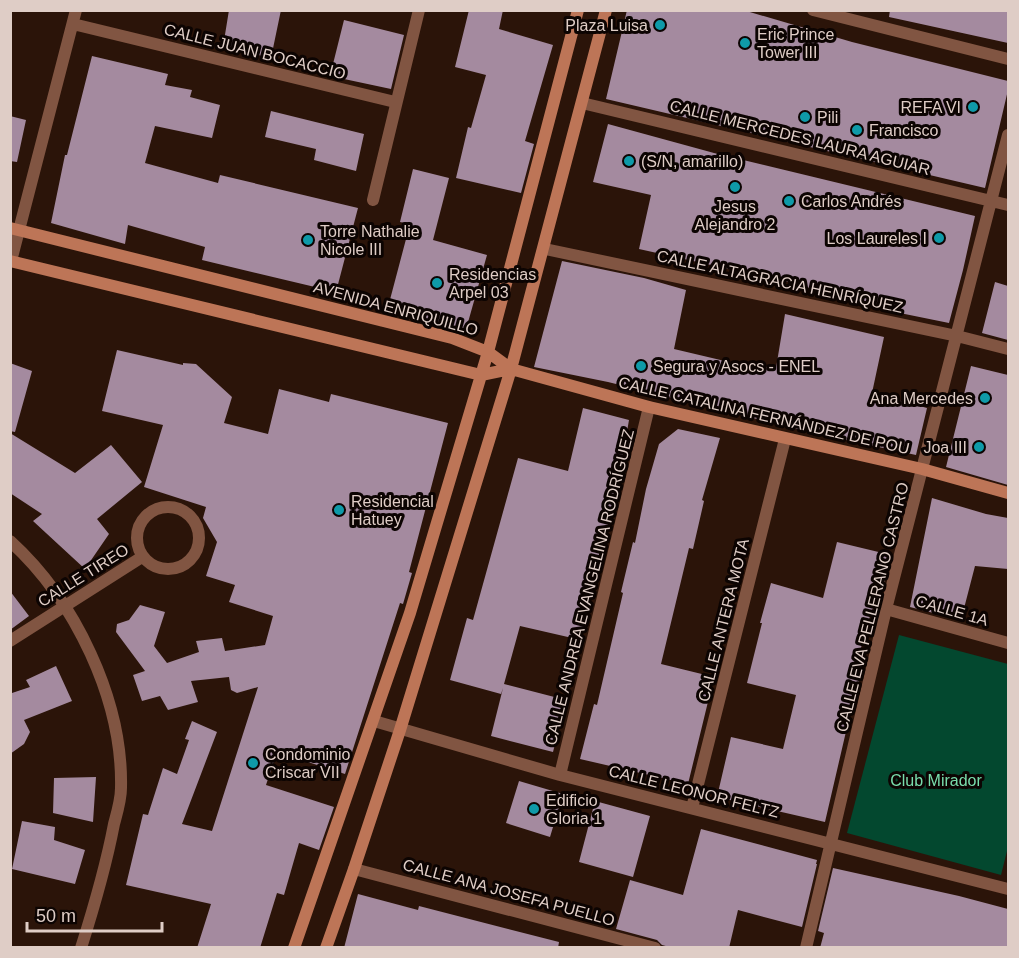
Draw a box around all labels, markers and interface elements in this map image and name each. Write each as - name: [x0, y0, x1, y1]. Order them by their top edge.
- place label: Plaza Luisa: [565, 17, 648, 34]
- marker: Plaza Luisa: [653, 18, 667, 32]
- street label: CALLE JUAN BOCACCIO: [162, 21, 348, 82]
- place label: Eric Prince Tower III: [757, 26, 834, 61]
- marker: Eric Prince Tower III: [738, 36, 752, 50]
- street label: CALLE MERCEDES LAURA AGUIAR: [668, 97, 932, 178]
- place label: REFA VI: [901, 99, 961, 116]
- marker: REFA VI: [966, 100, 980, 114]
- place label: Pili: [817, 109, 838, 126]
- marker: Pili: [798, 110, 812, 124]
- place label: Francisco: [869, 122, 938, 139]
- marker: Francisco: [850, 123, 864, 137]
- place label: (S/N, amarillo): [641, 153, 743, 170]
- marker: (S/N, amarillo): [622, 154, 636, 168]
- marker: Jesus Alejandro 2: [728, 180, 742, 194]
- place label: Carlos Andrés: [801, 193, 902, 210]
- marker: Carlos Andrés: [782, 194, 796, 208]
- place label: Jesus Alejandro 2: [695, 198, 776, 233]
- place label: Torre Nathalie Nicole III: [320, 223, 420, 258]
- place label: Los Laureles I: [826, 230, 927, 247]
- marker: Los Laureles I: [932, 231, 946, 245]
- marker: Torre Nathalie Nicole III: [301, 233, 315, 247]
- street label: CALLE ALTAGRACIA HENRÍQUEZ: [655, 246, 905, 316]
- place label: Residencias Arpel 03: [449, 266, 536, 301]
- marker: Residencias Arpel 03: [430, 276, 444, 290]
- street label: AVENIDA ENRIQUILLO: [312, 278, 480, 339]
- place label: Segura y Asocs - ENEL: [653, 358, 820, 375]
- marker: Segura y Asocs - ENEL: [634, 359, 648, 373]
- street label: CALLE CATALINA FERNÁNDEZ DE POU: [617, 373, 911, 457]
- place label: Ana Mercedes: [870, 390, 973, 407]
- marker: Ana Mercedes: [978, 391, 992, 405]
- street label: CALLE ANDREA EVANGELINA RODRÍGUEZ: [541, 427, 637, 747]
- place label: Joa III: [923, 439, 967, 456]
- marker: Joa III: [972, 440, 986, 454]
- street label: CALLE EVA PELLERANO CASTRO: [833, 481, 912, 734]
- place label: Residencial Hatuey: [351, 493, 434, 528]
- marker: Residencial Hatuey: [332, 503, 346, 517]
- street label: CALLE ANTERA MOTA: [695, 536, 752, 704]
- street label: CALLE TIREO: [35, 541, 132, 610]
- street label: CALLE 1A: [914, 592, 990, 629]
- place label: Condominio Criscar VII: [265, 746, 350, 781]
- marker: Condominio Criscar VII: [246, 756, 260, 770]
- street label: CALLE LEONOR FELTZ: [607, 762, 781, 821]
- park label: Club Mirador: [890, 772, 982, 789]
- place label: Edificio Gloria 1: [546, 792, 602, 827]
- marker: Edificio Gloria 1: [527, 802, 541, 816]
- street label: CALLE ANA JOSEFA PUELLO: [401, 856, 617, 929]
- scale bar: [27, 895, 162, 933]
- text: 50 m: [36, 906, 76, 926]

